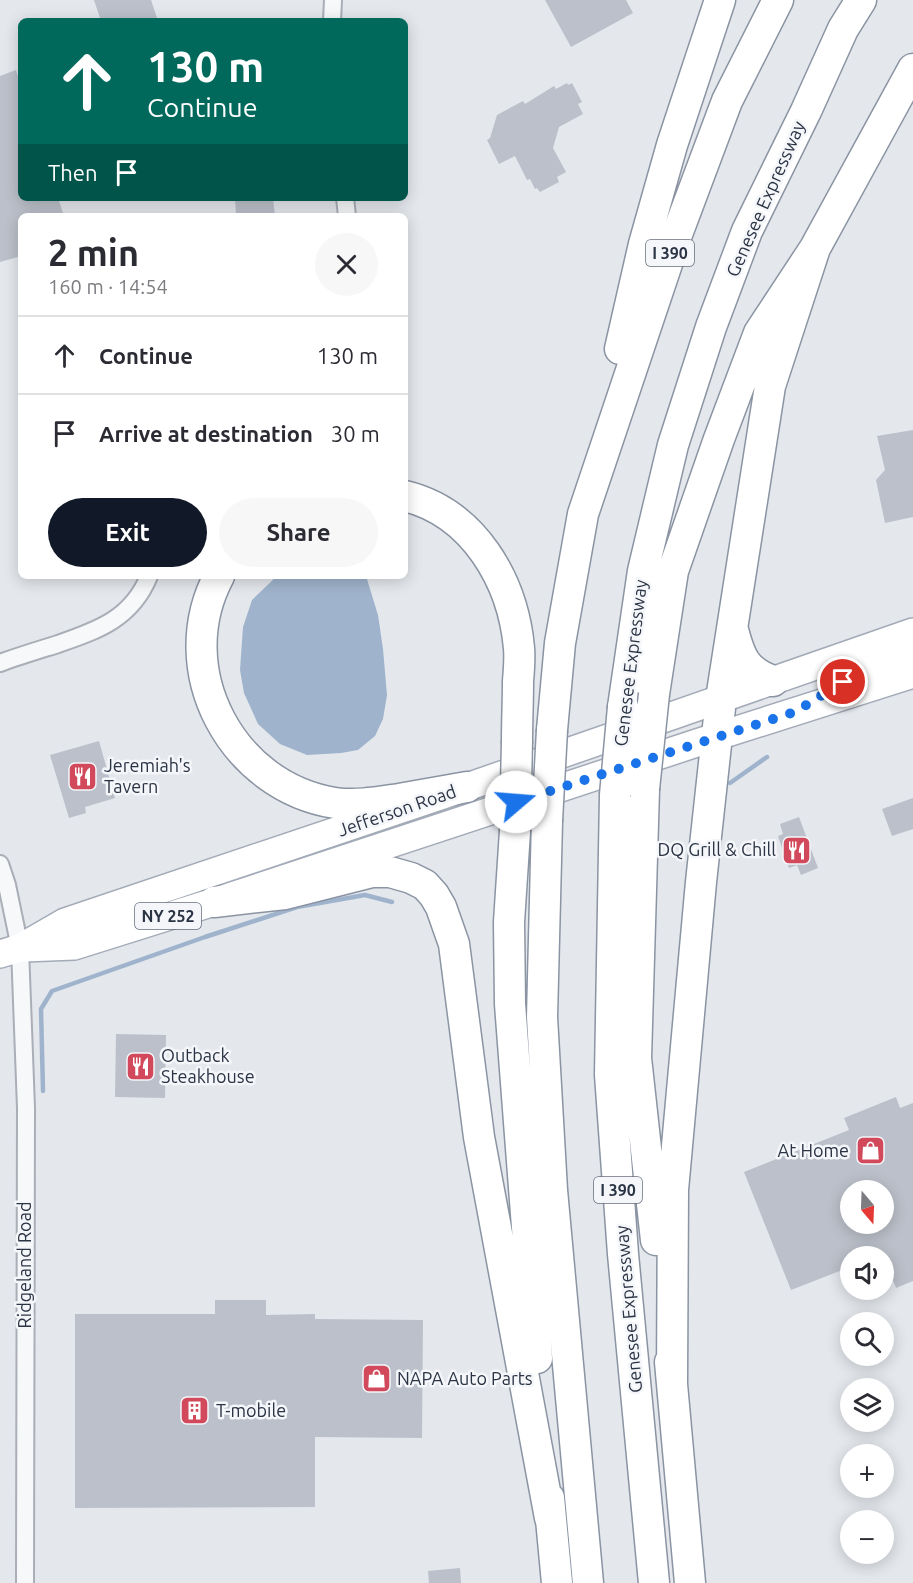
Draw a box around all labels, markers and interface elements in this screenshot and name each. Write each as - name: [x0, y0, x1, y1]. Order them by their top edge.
- icon: ahead: [48, 42, 126, 120]
- text: 130 m: [147, 43, 264, 90]
- text: Continue: [147, 92, 258, 122]
- street label: Genesee Expressway: [722, 117, 809, 279]
- icon: arrive: [110, 156, 143, 189]
- text: Then: [48, 160, 98, 185]
- text: 2 min: [48, 232, 139, 273]
- button: close: [315, 233, 378, 296]
- road number: I 390: [646, 240, 694, 266]
- text: 160 m · 14:54: [48, 275, 168, 298]
- icon: ahead: [48, 339, 81, 372]
- text: Continue: [99, 343, 193, 368]
- text: 130 m: [317, 343, 378, 368]
- icon: arrive: [48, 417, 81, 450]
- text: Arrive at destination: [99, 421, 313, 446]
- text: 30 m: [331, 421, 380, 446]
- button: Exit: [48, 498, 207, 567]
- button: Share: [219, 498, 378, 567]
- street label: Genesee Expressway: [610, 578, 650, 747]
- pin: [817, 656, 868, 707]
- icon: arrive: [826, 665, 859, 698]
- place label: Jeremiah's Tavern: [104, 755, 191, 796]
- restaurant icon: Jeremiah's Tavern: [67, 760, 99, 792]
- position arrow: [484, 770, 548, 834]
- street label: Jefferson Road: [335, 780, 458, 840]
- restaurant icon: DQ Grill & Chill: [781, 834, 813, 866]
- place label: DQ Grill & Chill: [658, 839, 776, 860]
- road number: NY 252: [135, 903, 201, 929]
- place label: Outback Steakhouse: [161, 1045, 255, 1086]
- restaurant icon: Outback Steakhouse: [124, 1050, 156, 1082]
- shop icon: At Home: [854, 1135, 886, 1167]
- place label: At Home: [778, 1140, 849, 1160]
- road number: I 390: [594, 1177, 642, 1203]
- north arrow: [840, 1180, 894, 1234]
- map controls: [840, 1180, 894, 1564]
- street label: Ridgeland Road: [14, 1202, 34, 1328]
- street label: Genesee Expressway: [611, 1224, 645, 1394]
- button: sound: [840, 1246, 894, 1300]
- button: search: [840, 1312, 894, 1366]
- shop icon: NAPA Auto Parts: [360, 1363, 392, 1395]
- place label: NAPA Auto Parts: [397, 1368, 533, 1388]
- button: layers: [840, 1378, 894, 1432]
- building icon: T-mobile: [179, 1395, 211, 1427]
- place label: T-mobile: [216, 1400, 286, 1420]
- button: +: [840, 1444, 894, 1498]
- button: −: [840, 1510, 894, 1564]

